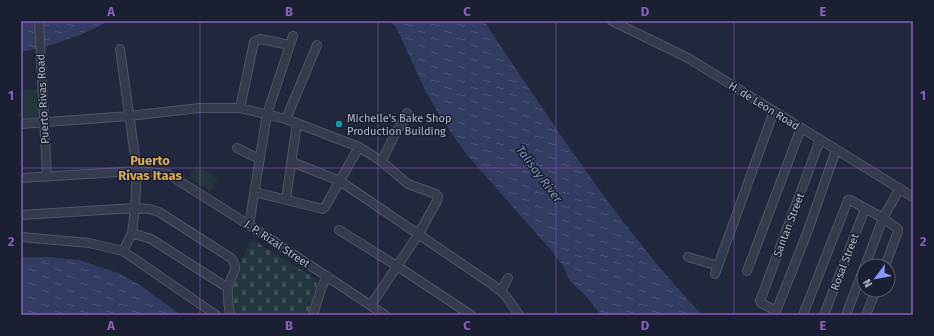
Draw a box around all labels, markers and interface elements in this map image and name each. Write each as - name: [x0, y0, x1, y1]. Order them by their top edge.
- text: A: [106, 4, 115, 19]
- text: B: [285, 4, 293, 19]
- text: C: [463, 4, 471, 19]
- text: D: [641, 4, 650, 19]
- text: E: [820, 4, 827, 19]
- street label: Puerto Rivas Road: [34, 54, 52, 144]
- street label: H. de Leon Road: [726, 79, 802, 133]
- text: 1: [8, 88, 14, 103]
- text: 1: [920, 88, 926, 103]
- place label: Michelle's Bake Shop Production Building: [347, 112, 452, 138]
- marker: Michelle's Bake Shop Production Building: [334, 119, 344, 129]
- water label: Talisay River: [513, 143, 565, 205]
- district label: Puerto Rivas Itaas: [118, 153, 182, 183]
- street label: Santan Street: [771, 191, 807, 259]
- street label: J. P. Rizal Street: [242, 217, 312, 271]
- street label: Rosal Street: [828, 232, 862, 292]
- text: 2: [8, 234, 15, 249]
- text: 2: [920, 234, 927, 249]
- north arrow: [856, 258, 896, 298]
- text: N: [860, 276, 875, 290]
- text: A: [106, 318, 115, 333]
- text: B: [285, 318, 293, 333]
- text: C: [463, 318, 471, 333]
- text: D: [641, 318, 650, 333]
- text: E: [820, 318, 827, 333]

